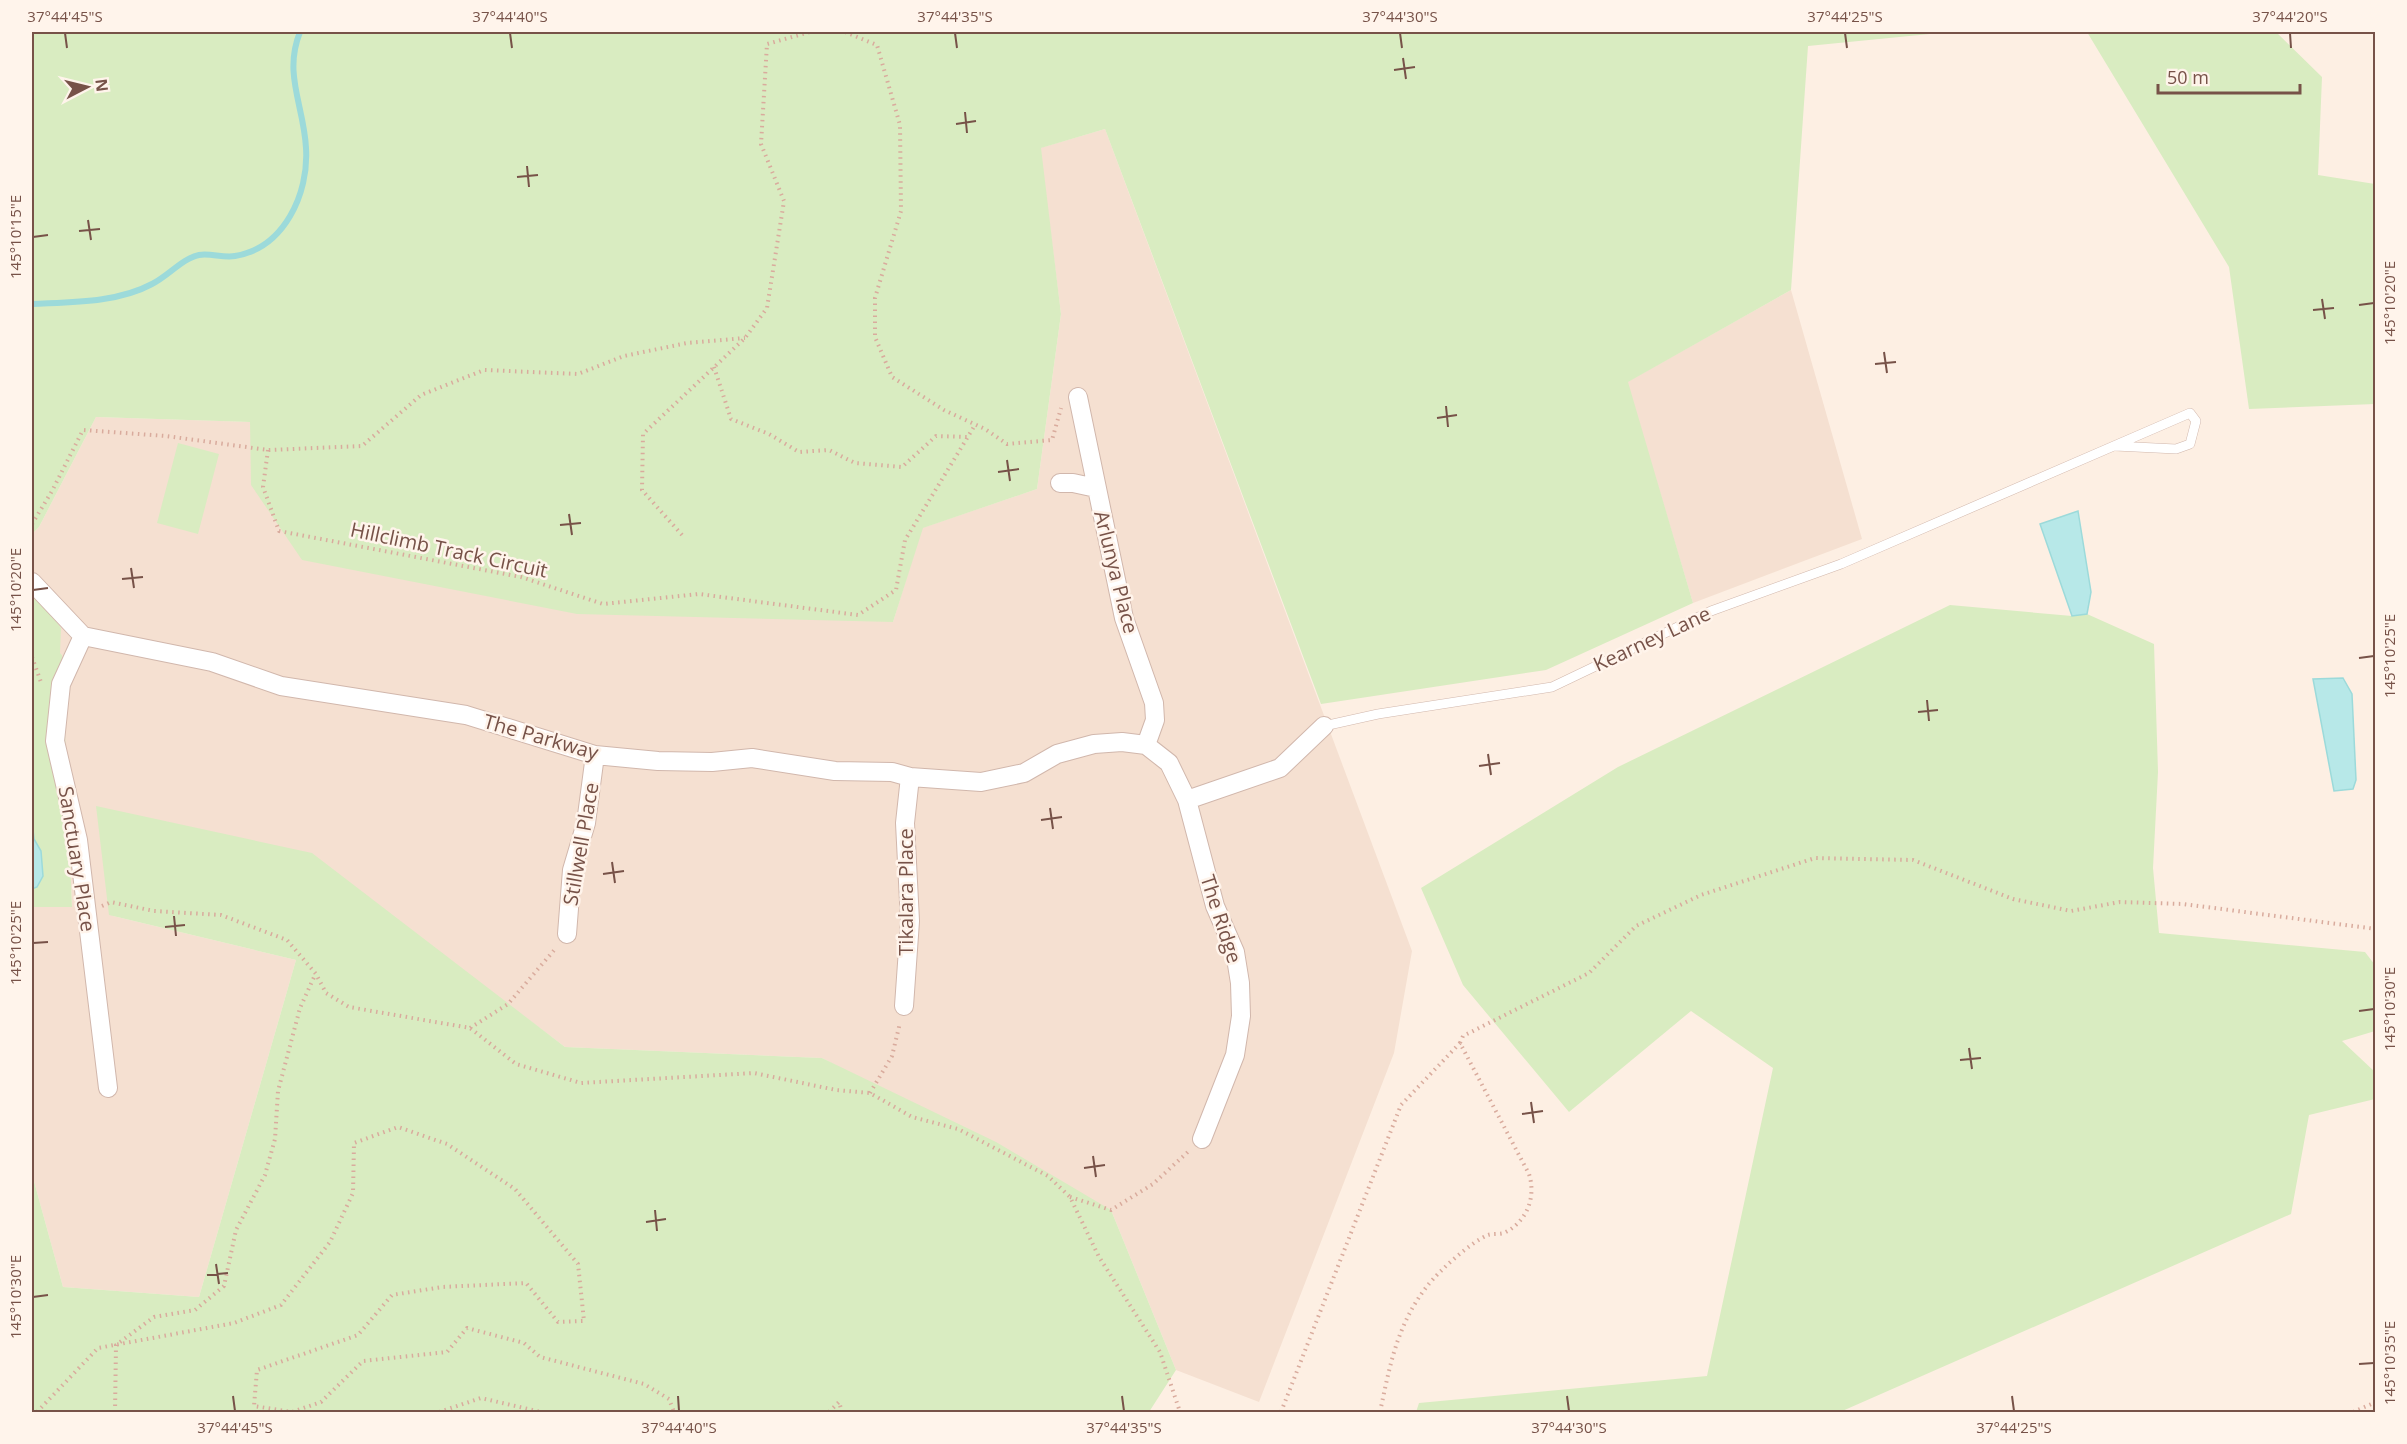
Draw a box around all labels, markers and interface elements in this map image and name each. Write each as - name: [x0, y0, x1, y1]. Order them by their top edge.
- text: 37°44'45"S: [27, 6, 103, 26]
- text: 37°44'40"S: [472, 6, 548, 26]
- text: 37°44'35"S: [917, 6, 993, 26]
- text: 37°44'30"S: [1362, 6, 1438, 26]
- text: 37°44'25"S: [1807, 6, 1883, 26]
- text: 37°44'20"S: [2252, 6, 2328, 26]
- north arrow: [57, 57, 117, 117]
- scale bar: [2158, 57, 2300, 95]
- text: 50 m: [2167, 65, 2209, 89]
- text: N: [90, 77, 114, 93]
- text: 145°10'15"E: [5, 195, 25, 279]
- text: 145°10'20"E: [2379, 261, 2399, 345]
- street label: Arlunya Place: [1088, 508, 1145, 636]
- street label: Hillclimb Track Circuit: [348, 515, 550, 584]
- text: 145°10'20"E: [5, 548, 25, 632]
- street label: Kearney Lane: [1589, 600, 1715, 678]
- text: 145°10'25"E: [2379, 614, 2399, 698]
- street label: The Parkway: [481, 707, 603, 766]
- street label: Stillwell Place: [556, 780, 605, 907]
- street label: Sanctuary Place: [53, 784, 102, 934]
- street label: Tikalara Place: [892, 828, 919, 956]
- street label: The Ridge: [1195, 871, 1248, 966]
- text: 145°10'25"E: [5, 901, 25, 985]
- text: 145°10'30"E: [2379, 967, 2399, 1051]
- text: 145°10'30"E: [5, 1255, 25, 1339]
- text: 145°10'35"E: [2379, 1321, 2399, 1405]
- text: 37°44'45"S: [197, 1417, 273, 1437]
- text: 37°44'40"S: [641, 1417, 717, 1437]
- text: 37°44'35"S: [1086, 1417, 1162, 1437]
- text: 37°44'30"S: [1531, 1417, 1607, 1437]
- text: 37°44'25"S: [1976, 1417, 2052, 1437]

